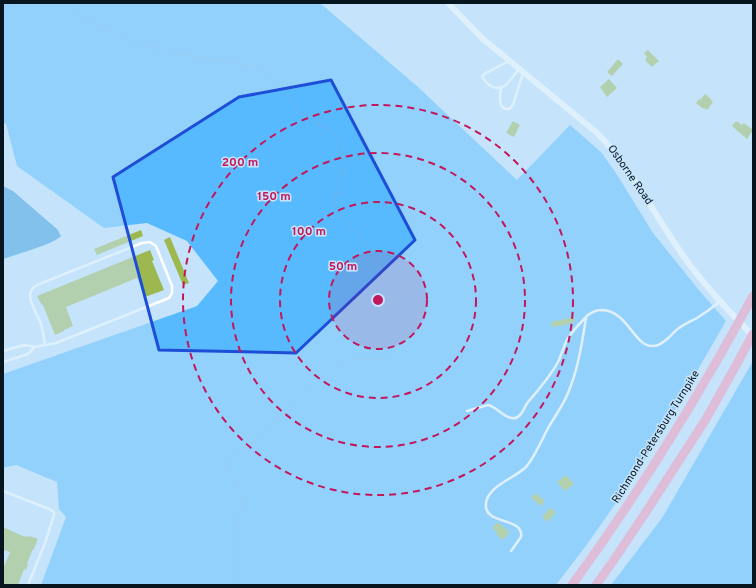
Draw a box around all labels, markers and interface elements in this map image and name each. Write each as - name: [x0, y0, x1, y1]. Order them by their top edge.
- street label: Osborne Road: [604, 142, 656, 208]
- text: 200 m: [222, 155, 258, 171]
- text: 150 m: [257, 189, 291, 205]
- text: 100 m: [292, 224, 326, 240]
- text: 50 m: [329, 259, 357, 275]
- centre of rings: [371, 293, 385, 307]
- street label: Richmond-Petersburg Turnpike: [609, 368, 703, 506]

